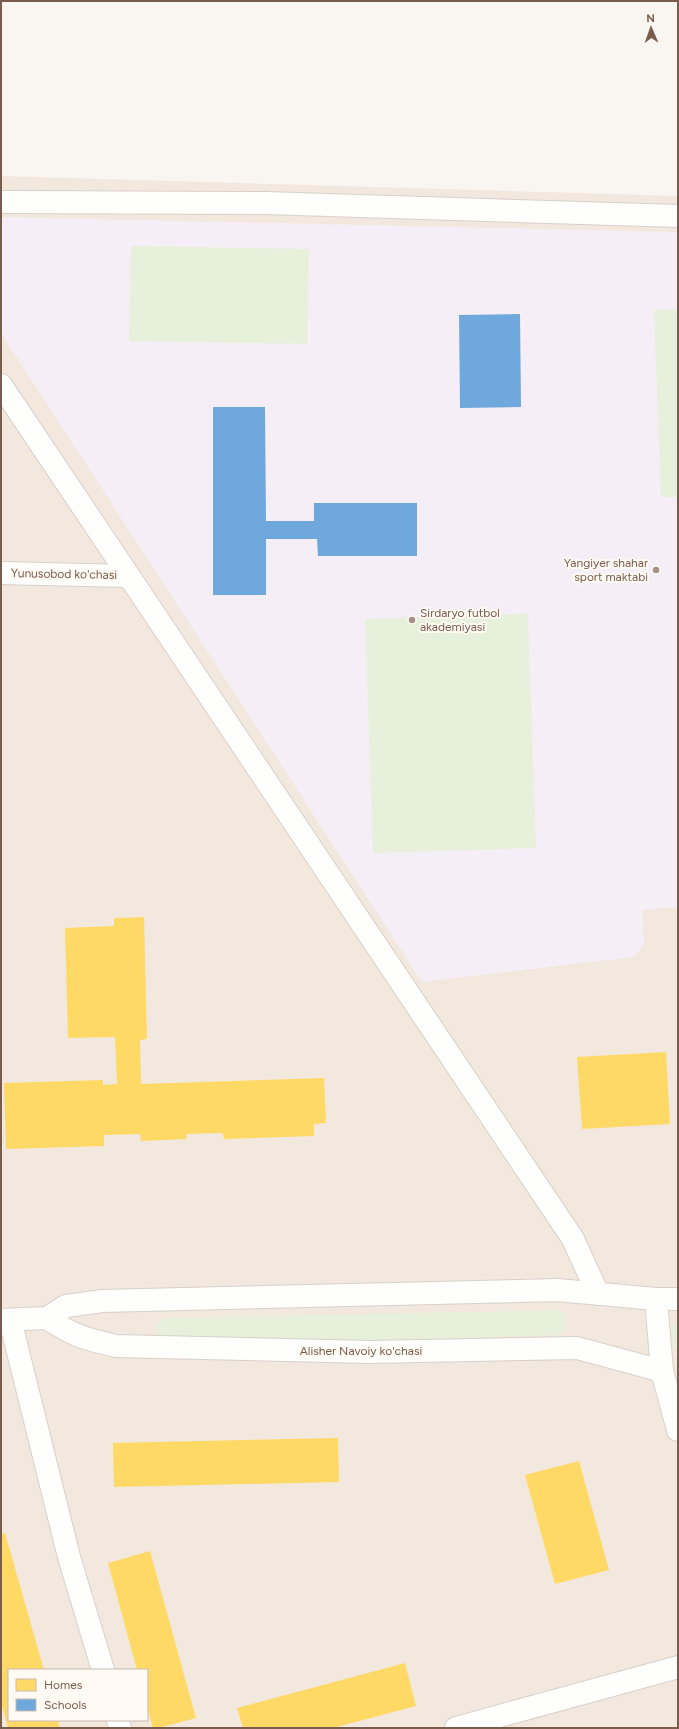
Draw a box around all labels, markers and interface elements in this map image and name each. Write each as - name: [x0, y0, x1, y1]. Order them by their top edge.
- north arrow: [631, 8, 671, 48]
- text: N: [646, 12, 655, 25]
- place label: Yangiyer shahar sport maktabi: [564, 556, 648, 584]
- marker: Yangiyer shahar sport maktabi: [651, 565, 661, 575]
- street label: Yunusobod ko'chasi: [11, 566, 117, 582]
- place label: Sirdaryo futbol akademiyasi: [420, 606, 500, 634]
- marker: Sirdaryo futbol akademiyasi: [407, 615, 417, 625]
- street label: Alisher Navoiy ko'chasi: [300, 1344, 422, 1358]
- legend: [8, 1669, 148, 1721]
- text: Homes: [44, 1678, 83, 1692]
- text: Schools: [44, 1698, 87, 1712]

